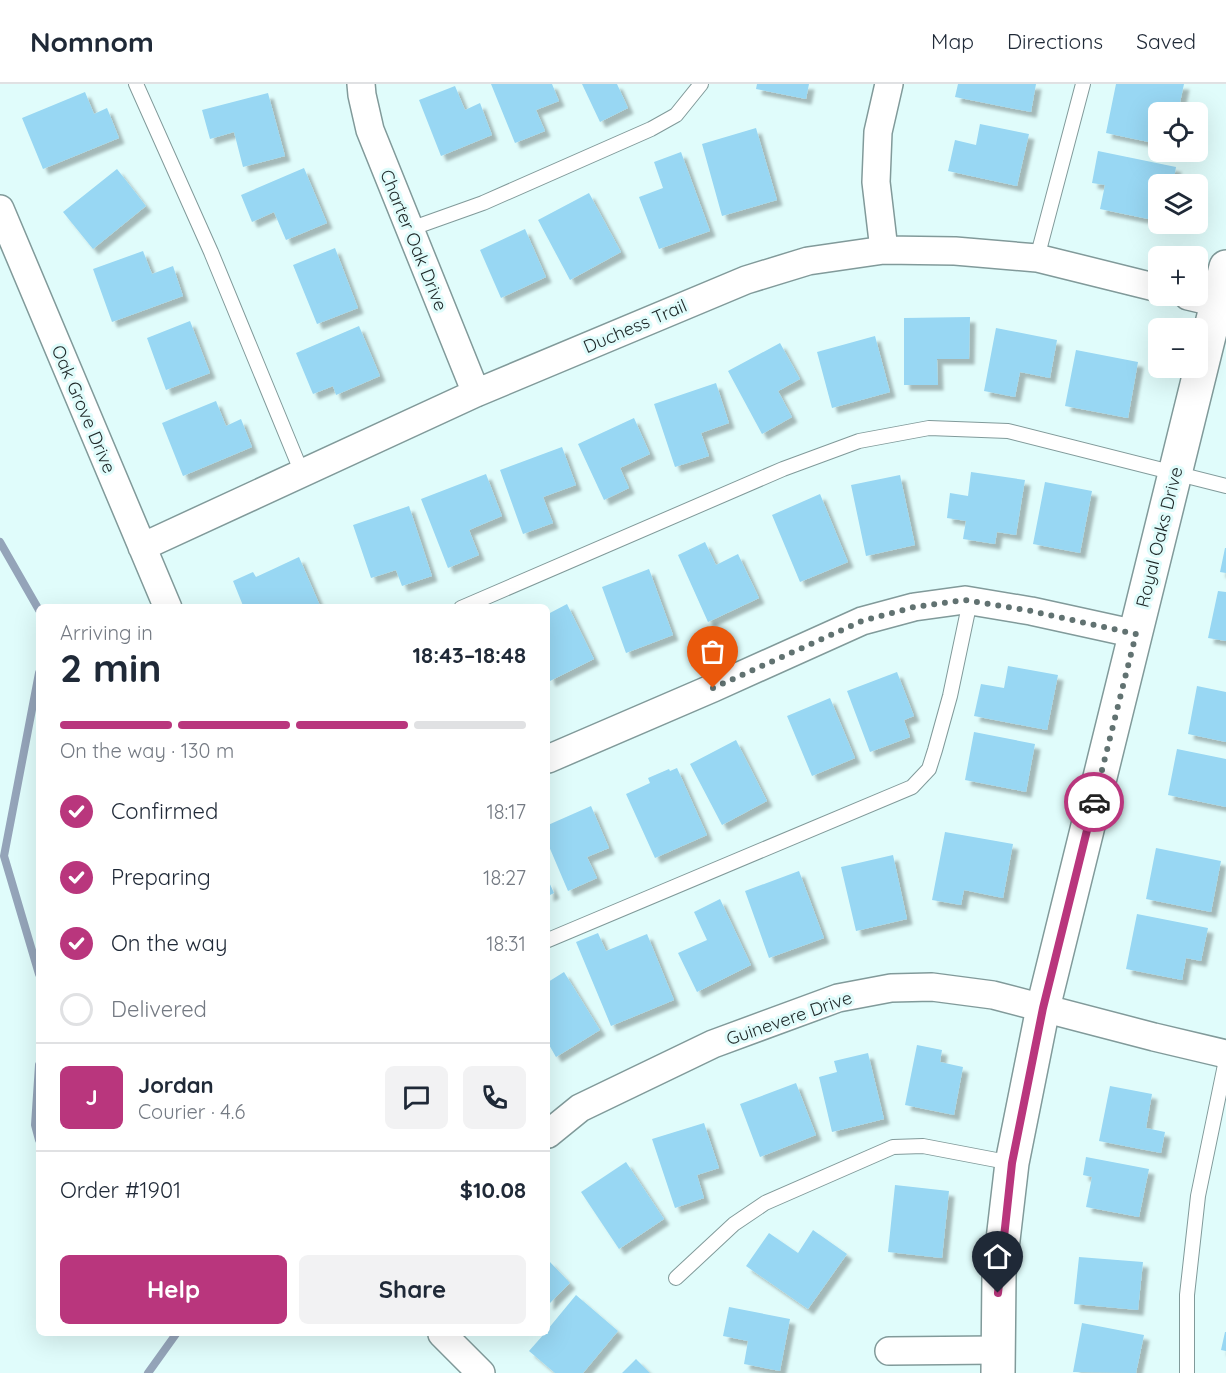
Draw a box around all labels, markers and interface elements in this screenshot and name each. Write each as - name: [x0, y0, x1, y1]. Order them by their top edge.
- text: Nomnom: [30, 24, 154, 59]
- text: Map: [931, 28, 974, 54]
- text: Directions: [1007, 28, 1103, 54]
- text: Saved: [1136, 28, 1196, 54]
- map controls: [1148, 102, 1208, 378]
- button: locate: [1148, 102, 1208, 162]
- street label: Charter Oak Drive: [375, 166, 453, 314]
- button: layers: [1148, 174, 1208, 234]
- button: +: [1148, 246, 1208, 306]
- street label: Duchess Trail: [580, 294, 690, 358]
- button: −: [1148, 318, 1208, 378]
- street label: Oak Grove Drive: [47, 341, 121, 477]
- street label: Royal Oaks Drive: [1130, 464, 1188, 610]
- text: Arriving in: [60, 620, 153, 645]
- pin: [687, 626, 738, 688]
- icon: bag: [696, 635, 729, 668]
- text: 18:43–18:48: [413, 641, 526, 669]
- text: 2 min: [60, 643, 162, 692]
- text: On the way · 130 m: [60, 738, 234, 763]
- courier: [1064, 772, 1124, 832]
- icon: car: [1078, 786, 1111, 819]
- icon: check: [60, 795, 93, 828]
- text: Confirmed: [111, 797, 218, 825]
- text: 18:17: [486, 799, 526, 824]
- icon: check: [60, 861, 93, 894]
- text: Preparing: [111, 863, 211, 891]
- text: 18:27: [483, 865, 526, 890]
- icon: check: [60, 927, 93, 960]
- text: On the way: [111, 929, 227, 957]
- text: 18:31: [486, 931, 526, 956]
- street label: Guinevere Drive: [723, 986, 855, 1050]
- text: Delivered: [111, 995, 207, 1023]
- button: chat: [385, 1066, 448, 1129]
- button: phone: [463, 1066, 526, 1129]
- text: Jordan: [138, 1071, 214, 1099]
- text: J: [85, 1083, 98, 1111]
- text: Courier · 4.6: [138, 1099, 245, 1124]
- text: Order #1901: [60, 1176, 181, 1204]
- text: $10.08: [460, 1176, 526, 1204]
- pin: [972, 1231, 1023, 1293]
- icon: home: [981, 1240, 1014, 1273]
- button: Help: [60, 1255, 287, 1324]
- button: Share: [299, 1255, 526, 1324]

